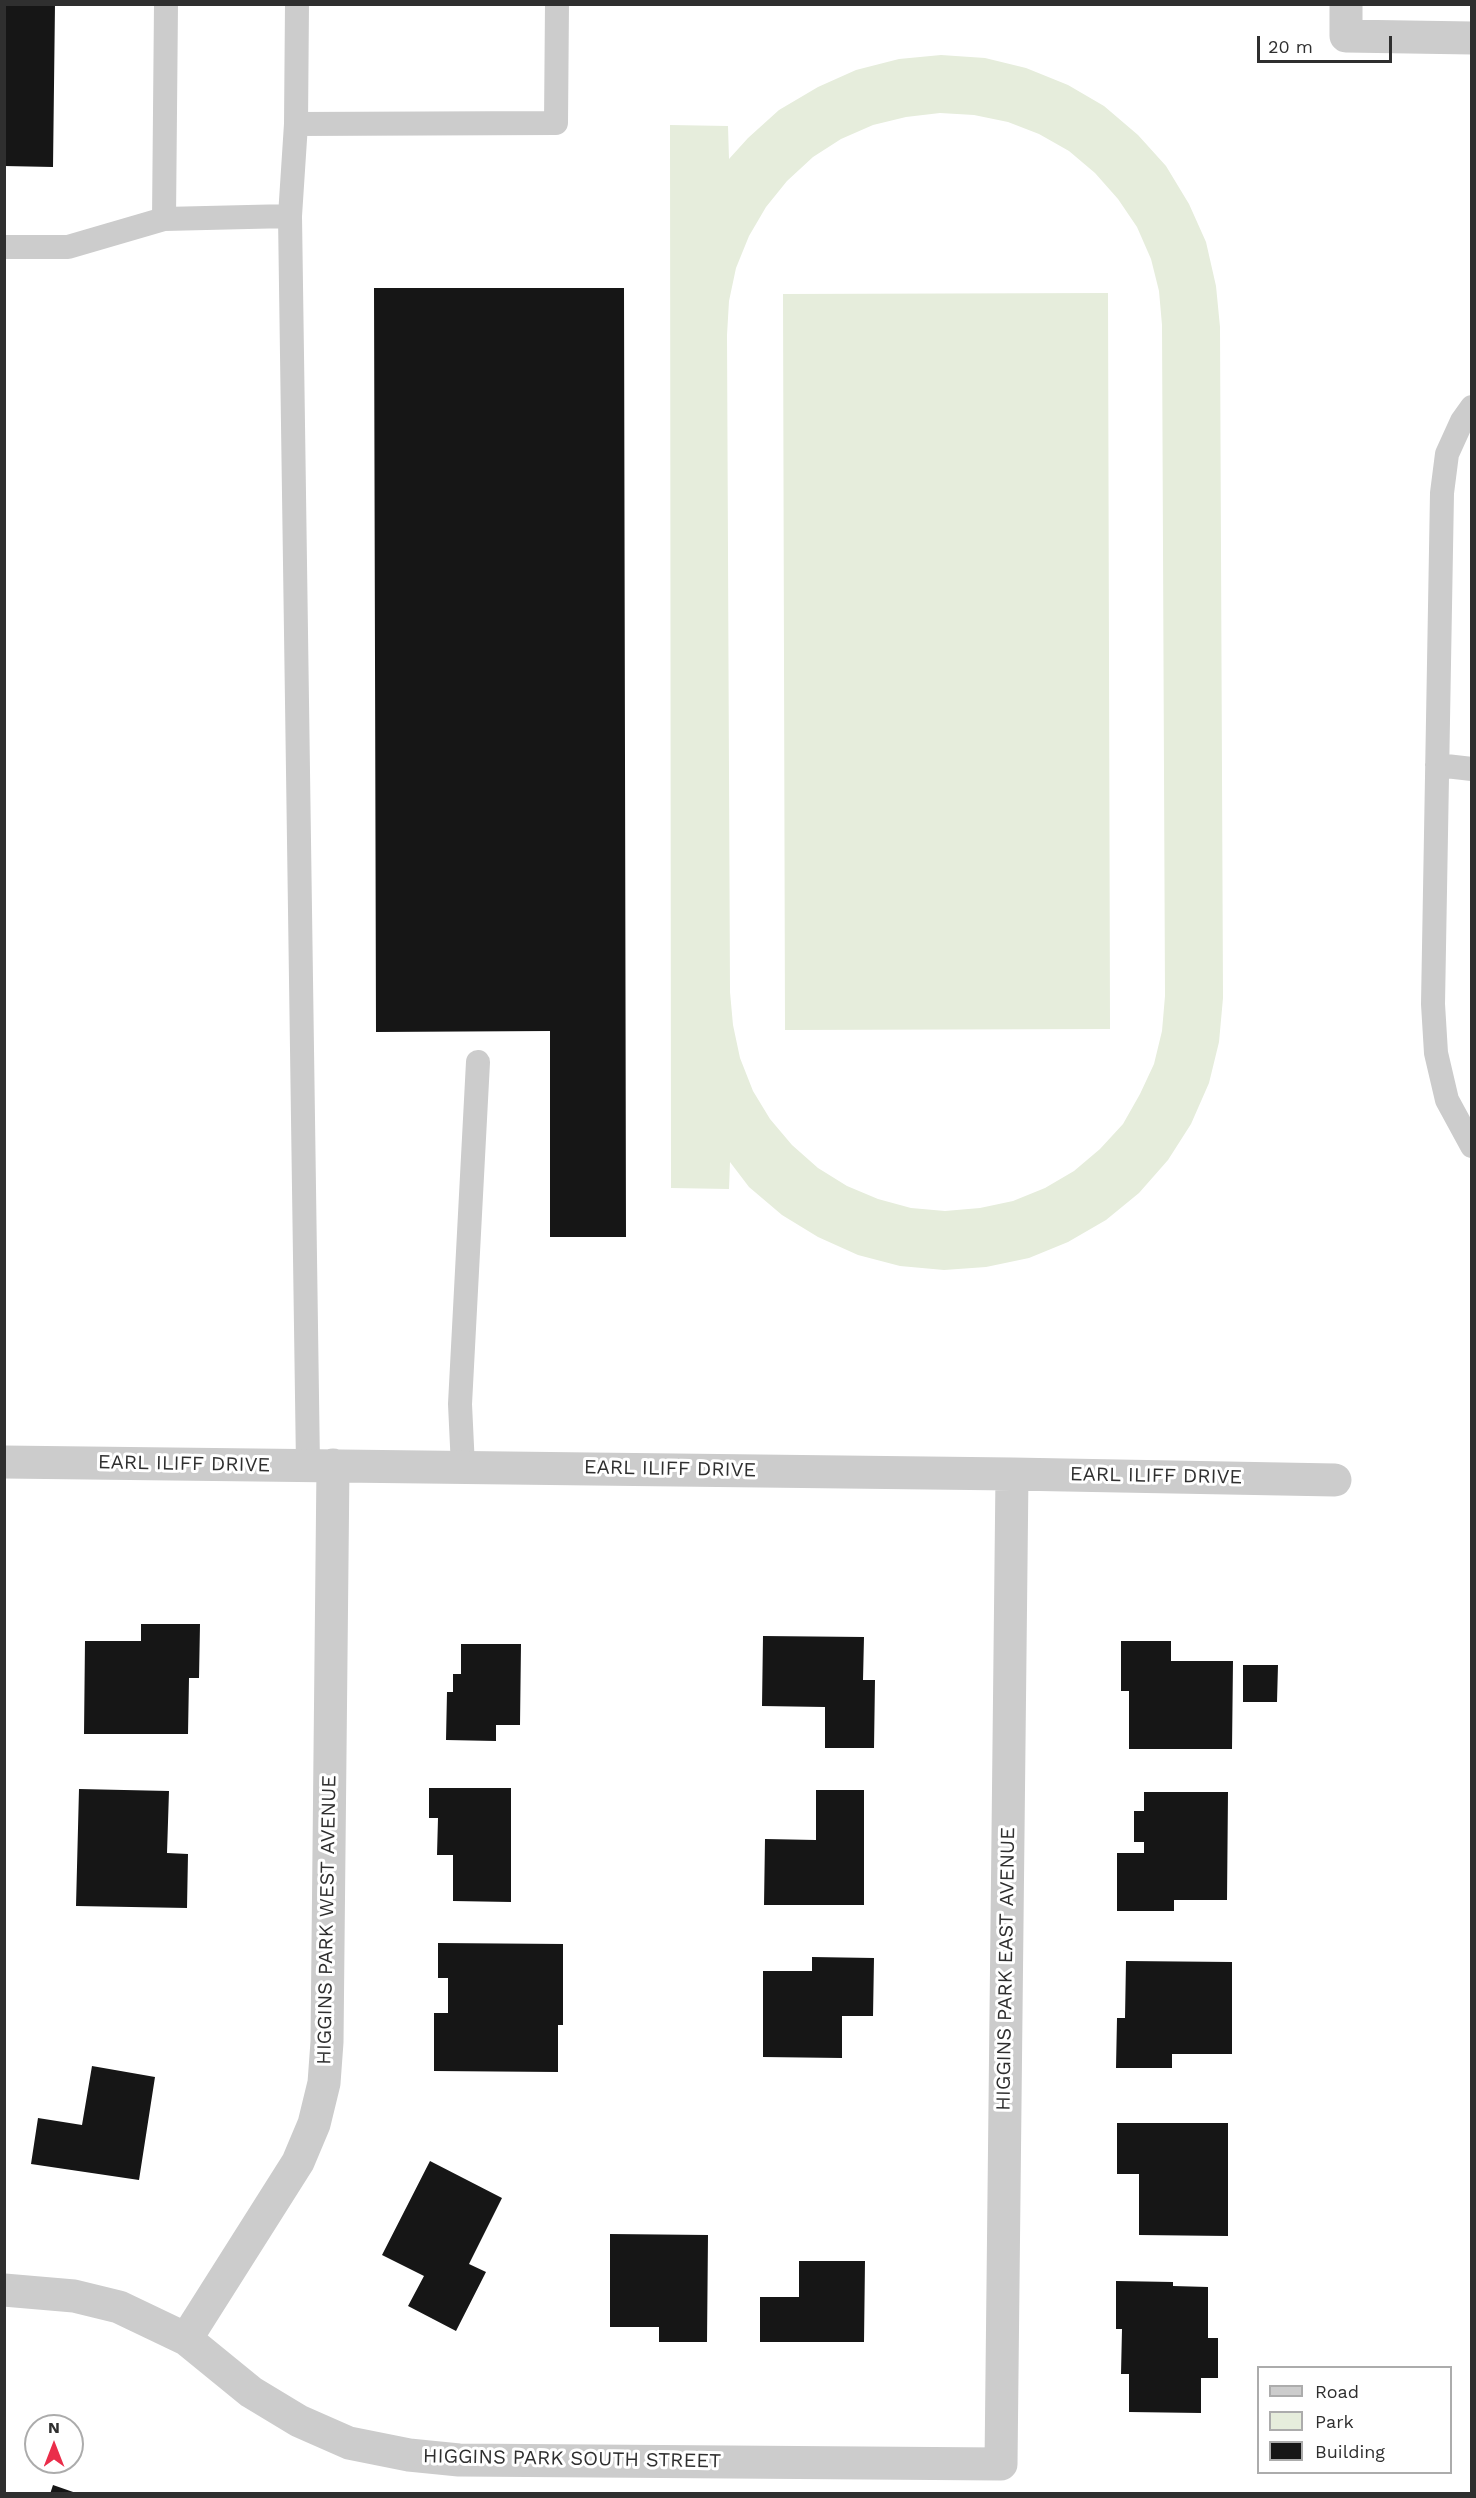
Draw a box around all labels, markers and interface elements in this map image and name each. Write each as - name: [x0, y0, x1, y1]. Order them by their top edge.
- scale bar: [1260, 24, 1395, 62]
- text: 20 m: [1268, 36, 1313, 57]
- street label: EARL ILIFF DRIVE: [98, 1450, 270, 1478]
- street label: EARL ILIFF DRIVE: [584, 1455, 756, 1483]
- street label: EARL ILIFF DRIVE: [1070, 1462, 1242, 1490]
- street label: HIGGINS PARK WEST AVENUE: [312, 1775, 342, 2065]
- street label: HIGGINS PARK EAST AVENUE: [992, 1827, 1020, 2111]
- legend: [1257, 2366, 1452, 2474]
- text: Road: [1315, 2381, 1359, 2402]
- text: Park: [1315, 2411, 1354, 2432]
- north arrow: [24, 2414, 84, 2474]
- text: N: [48, 2418, 60, 2437]
- text: Building: [1315, 2441, 1385, 2462]
- street label: HIGGINS PARK SOUTH STREET: [423, 2444, 721, 2474]

